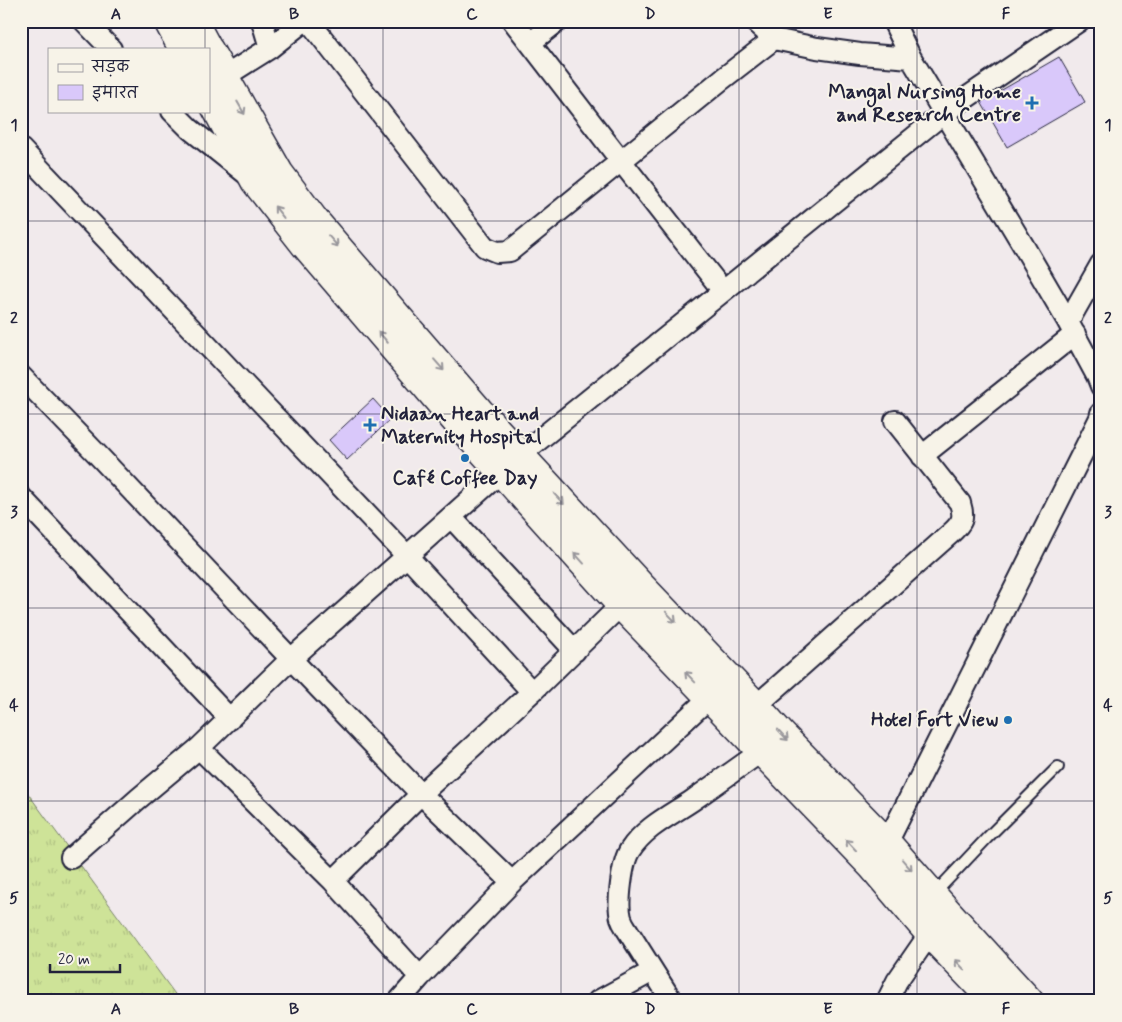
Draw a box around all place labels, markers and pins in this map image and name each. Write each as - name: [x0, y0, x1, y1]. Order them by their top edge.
- place label: Mangal Nursing Home and Research Centre: [828, 79, 1021, 129]
- marker: Mangal Nursing Home and Research Centre: [1025, 96, 1039, 110]
- place label: Nidaan Heart and Maternity Hospital: [381, 401, 542, 451]
- marker: Nidaan Heart and Maternity Hospital: [363, 418, 377, 432]
- marker: Café Coffee Day: [459, 452, 471, 464]
- place label: Café Coffee Day: [393, 465, 537, 492]
- place label: Hotel Fort View: [871, 707, 998, 734]
- marker: Hotel Fort View: [1002, 714, 1014, 726]

